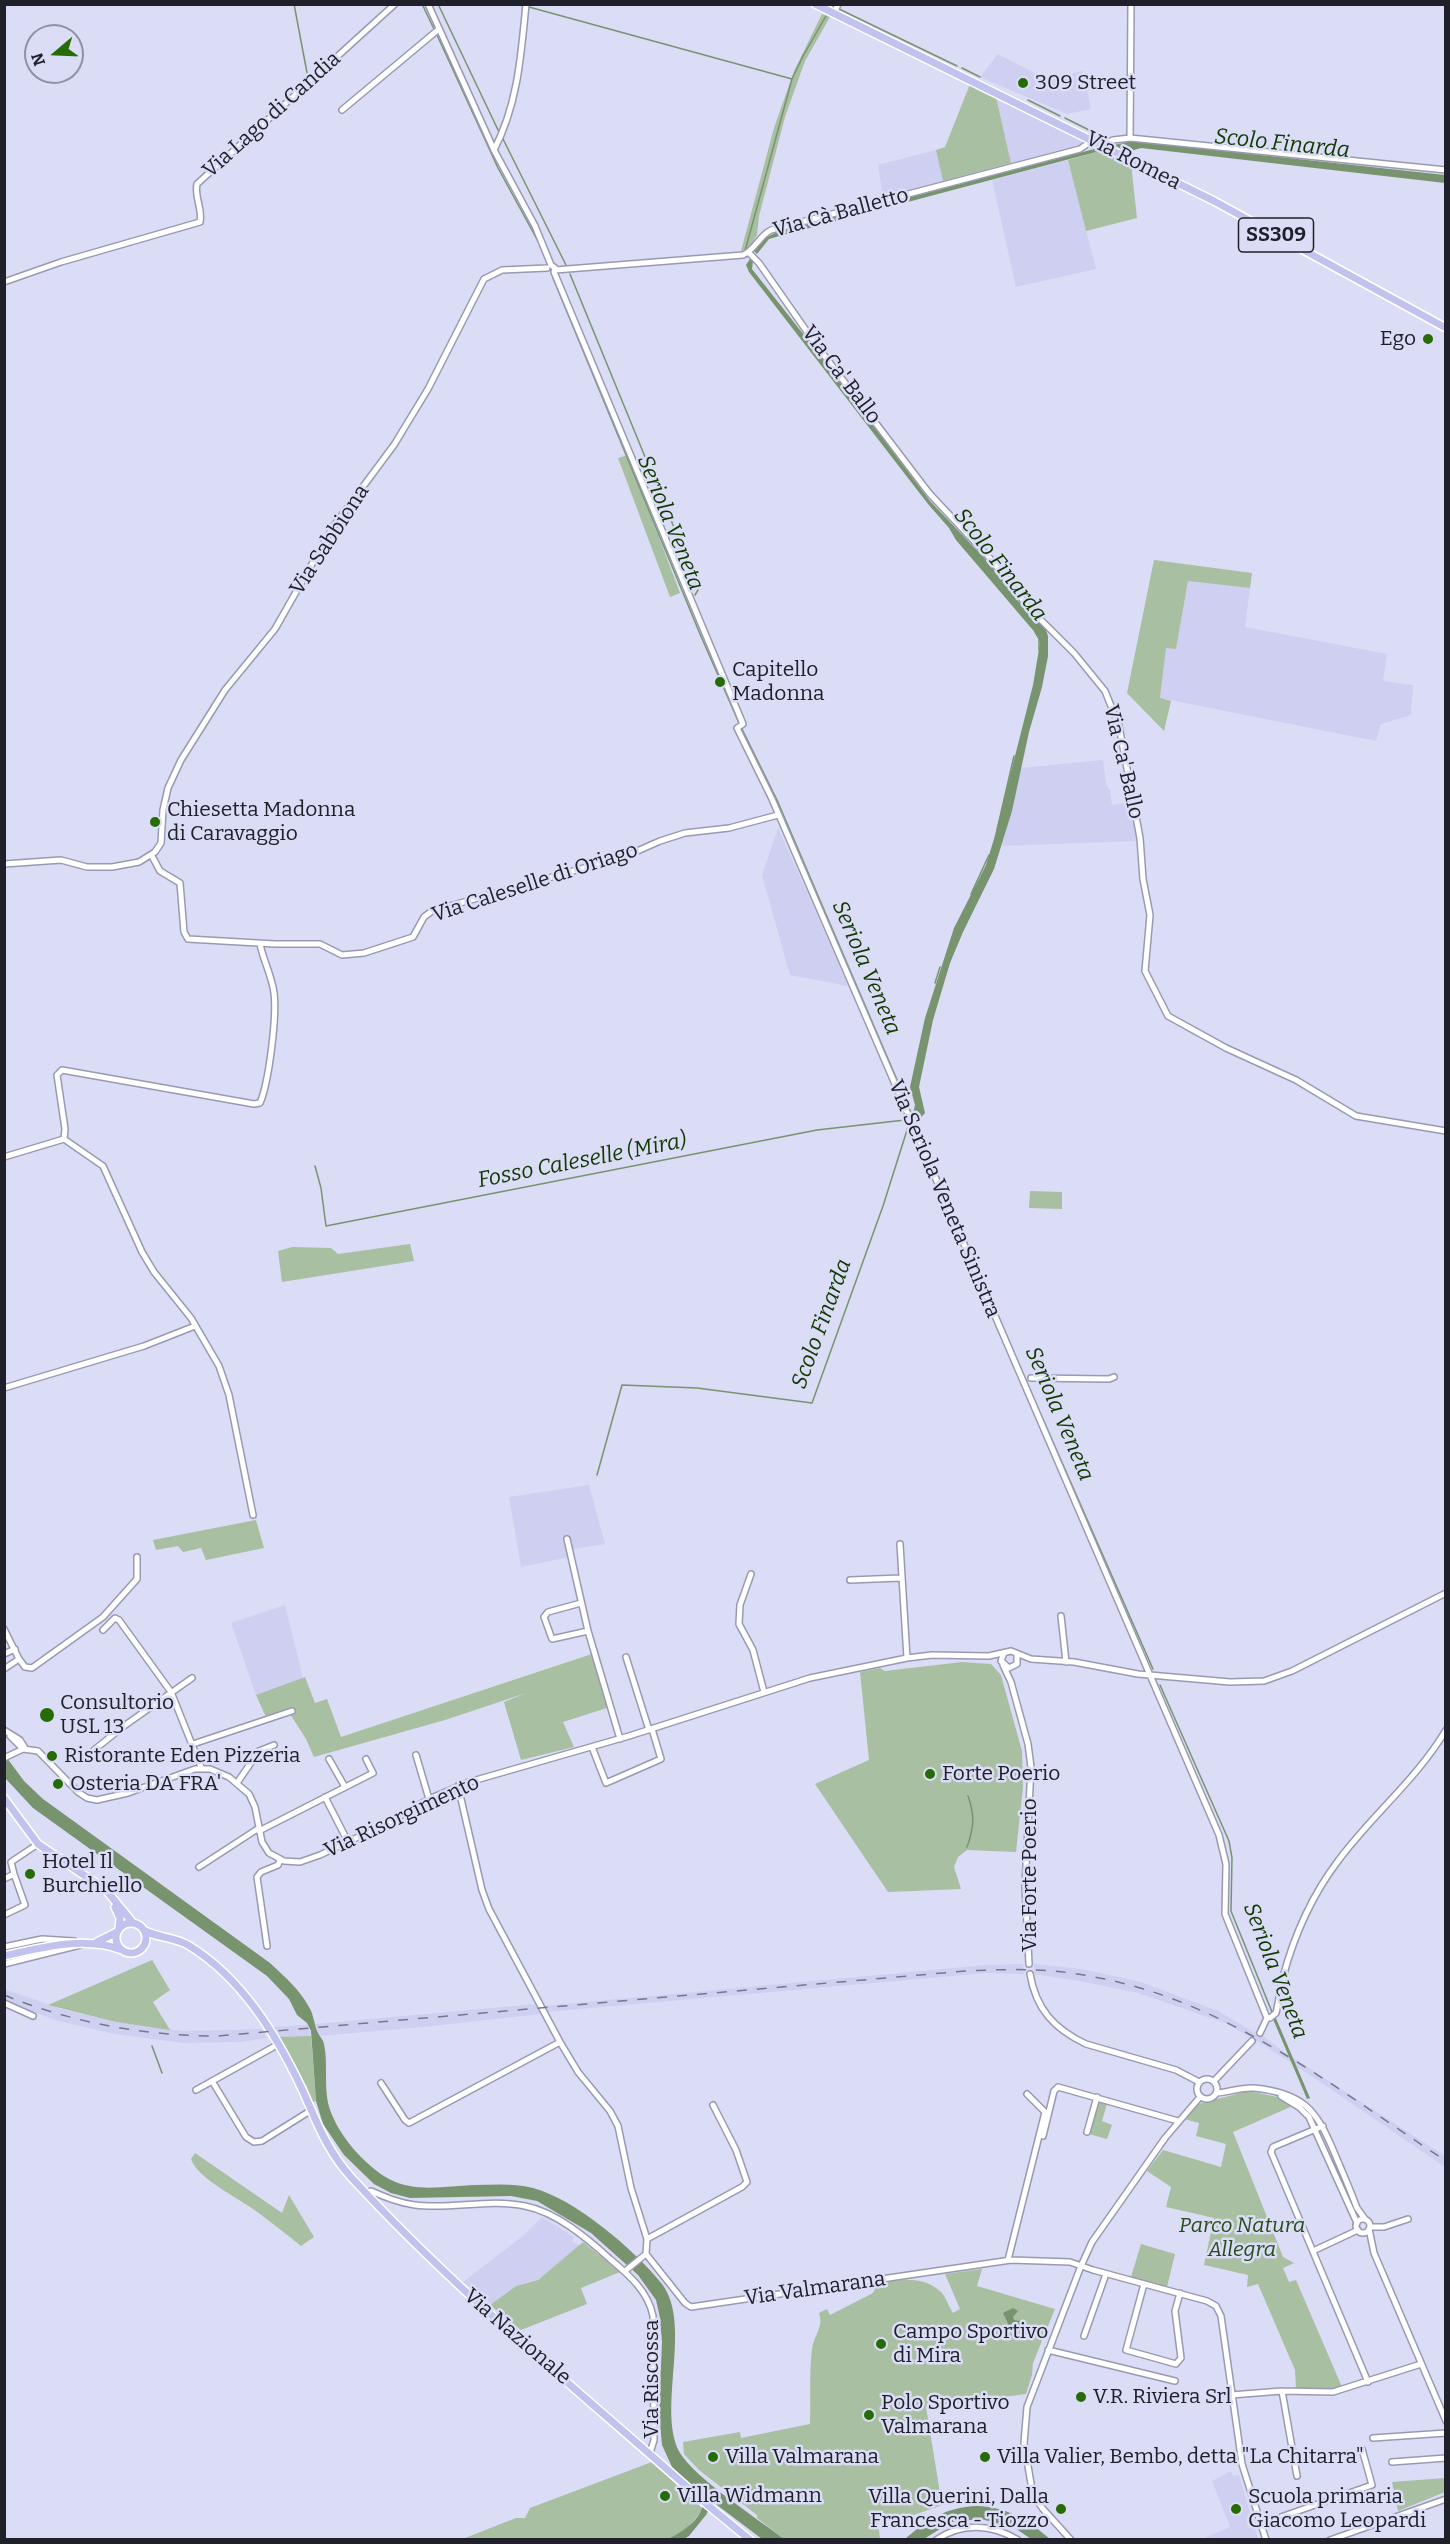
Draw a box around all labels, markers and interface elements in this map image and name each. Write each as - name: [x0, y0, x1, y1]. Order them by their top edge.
- north arrow: [24, 24, 84, 84]
- street label: Via Lago di Candia: [198, 47, 346, 183]
- text: N: [27, 50, 49, 68]
- place label: 309 Street: [1035, 70, 1136, 96]
- marker: 309 Street: [1016, 76, 1030, 90]
- water label: Scolo Finarda: [1213, 124, 1351, 164]
- street label: Via Romea: [1081, 126, 1185, 196]
- street label: Via Cà Balletto: [771, 183, 911, 243]
- road number: SS309: [1238, 218, 1314, 252]
- street label: Via Ca' Ballo: [796, 321, 886, 429]
- place label: Ego: [1380, 326, 1416, 352]
- marker: Ego: [1421, 332, 1435, 346]
- water label: Seriola Veneta: [631, 452, 709, 594]
- street label: Via Sabbiona: [285, 480, 375, 600]
- water label: Scolo Finarda: [948, 503, 1052, 627]
- place label: Capitello Madonna: [732, 657, 824, 707]
- marker: Capitello Madonna: [713, 675, 727, 689]
- street label: Via Ca' Ballo: [1098, 702, 1148, 822]
- place label: Chiesetta Madonna di Caravaggio: [167, 797, 355, 847]
- marker: Chiesetta Madonna di Caravaggio: [148, 815, 162, 829]
- street label: Via Caleselle di Oriago: [429, 838, 641, 928]
- water label: Seriola Veneta: [826, 897, 906, 1039]
- street label: Via Seriola Veneta Sinistra: [882, 1076, 1006, 1322]
- water label: Fosso Caleselle (Mira): [475, 1128, 689, 1194]
- water label: Scolo Finarda: [786, 1256, 858, 1392]
- water label: Seriola Veneta: [1019, 1343, 1099, 1485]
- place label: Consultorio USL 13: [60, 1690, 174, 1740]
- marker: Consultorio USL 13: [38, 1706, 56, 1724]
- place label: Ristorante Eden Pizzeria: [64, 1743, 301, 1769]
- marker: Ristorante Eden Pizzeria: [45, 1749, 59, 1763]
- place label: Forte Poerio: [942, 1761, 1060, 1787]
- marker: Forte Poerio: [923, 1767, 937, 1781]
- street label: Via Risorgimento: [321, 1770, 483, 1864]
- place label: Osteria DA FRA': [70, 1771, 221, 1797]
- marker: Osteria DA FRA': [51, 1777, 65, 1791]
- street label: Via Forte Poerio: [1017, 1798, 1043, 1952]
- place label: Hotel Il Burchiello: [42, 1849, 142, 1899]
- marker: Hotel Il Burchiello: [23, 1867, 37, 1881]
- water label: Seriola Veneta: [1237, 1899, 1313, 2043]
- park label: Parco Natura Allegra: [1179, 2213, 1305, 2263]
- street label: Via Valmarana: [743, 2267, 887, 2311]
- street label: Via Nazionale: [458, 2284, 576, 2390]
- street label: Via Riscossa: [639, 2319, 665, 2439]
- place label: Campo Sportivo di Mira: [893, 2319, 1048, 2369]
- marker: Campo Sportivo di Mira: [874, 2337, 888, 2351]
- place label: V.R. Riviera Srl: [1093, 2384, 1232, 2410]
- place label: Polo Sportivo Valmarana: [881, 2390, 1010, 2440]
- marker: V.R. Riviera Srl: [1074, 2390, 1088, 2404]
- marker: Polo Sportivo Valmarana: [862, 2408, 876, 2422]
- place label: Villa Valmarana: [725, 2444, 879, 2470]
- place label: Villa Valier, Bembo, detta "La Chitarra": [997, 2444, 1364, 2470]
- marker: Villa Valmarana: [706, 2450, 720, 2464]
- marker: Villa Valier, Bembo, detta "La Chitarra": [978, 2450, 992, 2464]
- place label: Villa Widmann: [677, 2483, 822, 2509]
- place label: Villa Querini, Dalla Francesca - Tiozzo: [868, 2484, 1049, 2534]
- place label: Scuola primaria Giacomo Leopardi: [1248, 2484, 1426, 2534]
- marker: Villa Widmann: [658, 2489, 672, 2503]
- marker: Villa Querini, Dalla Francesca - Tiozzo: [1054, 2502, 1068, 2516]
- marker: Scuola primaria Giacomo Leopardi: [1229, 2502, 1243, 2516]

